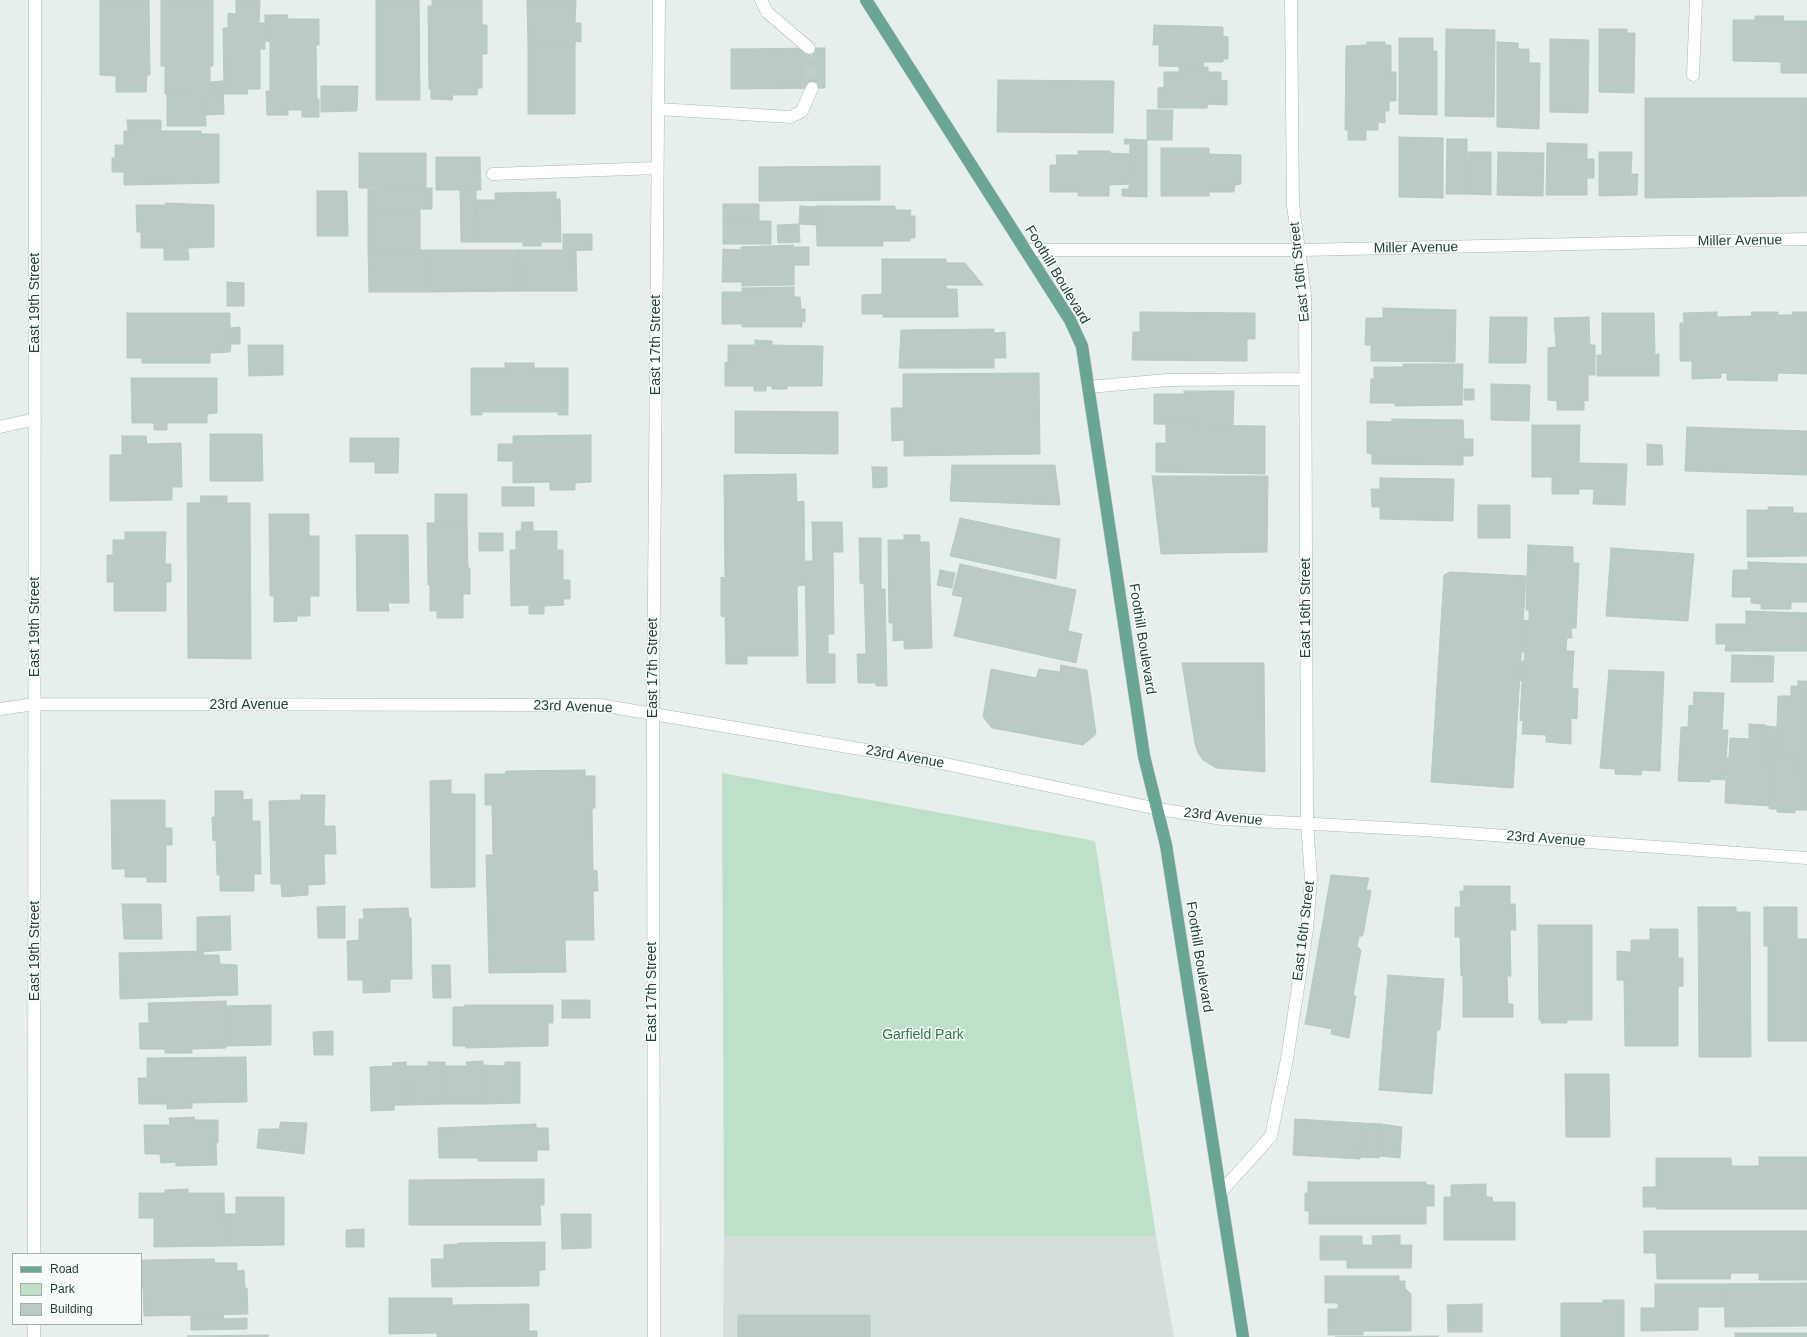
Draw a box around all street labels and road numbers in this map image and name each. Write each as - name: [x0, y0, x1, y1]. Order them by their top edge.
- street label: East 16th Street: [1286, 221, 1314, 323]
- street label: Foothill Boulevard: [1021, 223, 1093, 327]
- street label: Miller Avenue: [1698, 232, 1782, 250]
- street label: Miller Avenue: [1374, 239, 1458, 257]
- street label: East 19th Street: [27, 253, 43, 353]
- street label: East 17th Street: [648, 295, 664, 395]
- street label: East 16th Street: [1298, 558, 1314, 658]
- street label: East 19th Street: [27, 577, 43, 677]
- street label: Foothill Boulevard: [1125, 582, 1159, 696]
- street label: East 17th Street: [645, 618, 661, 718]
- street label: 23rd Avenue: [209, 697, 289, 713]
- street label: 23rd Avenue: [533, 697, 613, 717]
- street label: 23rd Avenue: [865, 742, 945, 772]
- street label: 23rd Avenue: [1183, 805, 1263, 829]
- street label: 23rd Avenue: [1506, 828, 1586, 850]
- street label: East 16th Street: [1290, 880, 1318, 982]
- street label: Foothill Boulevard: [1182, 900, 1216, 1014]
- street label: East 19th Street: [27, 901, 43, 1001]
- street label: East 17th Street: [644, 942, 660, 1042]

